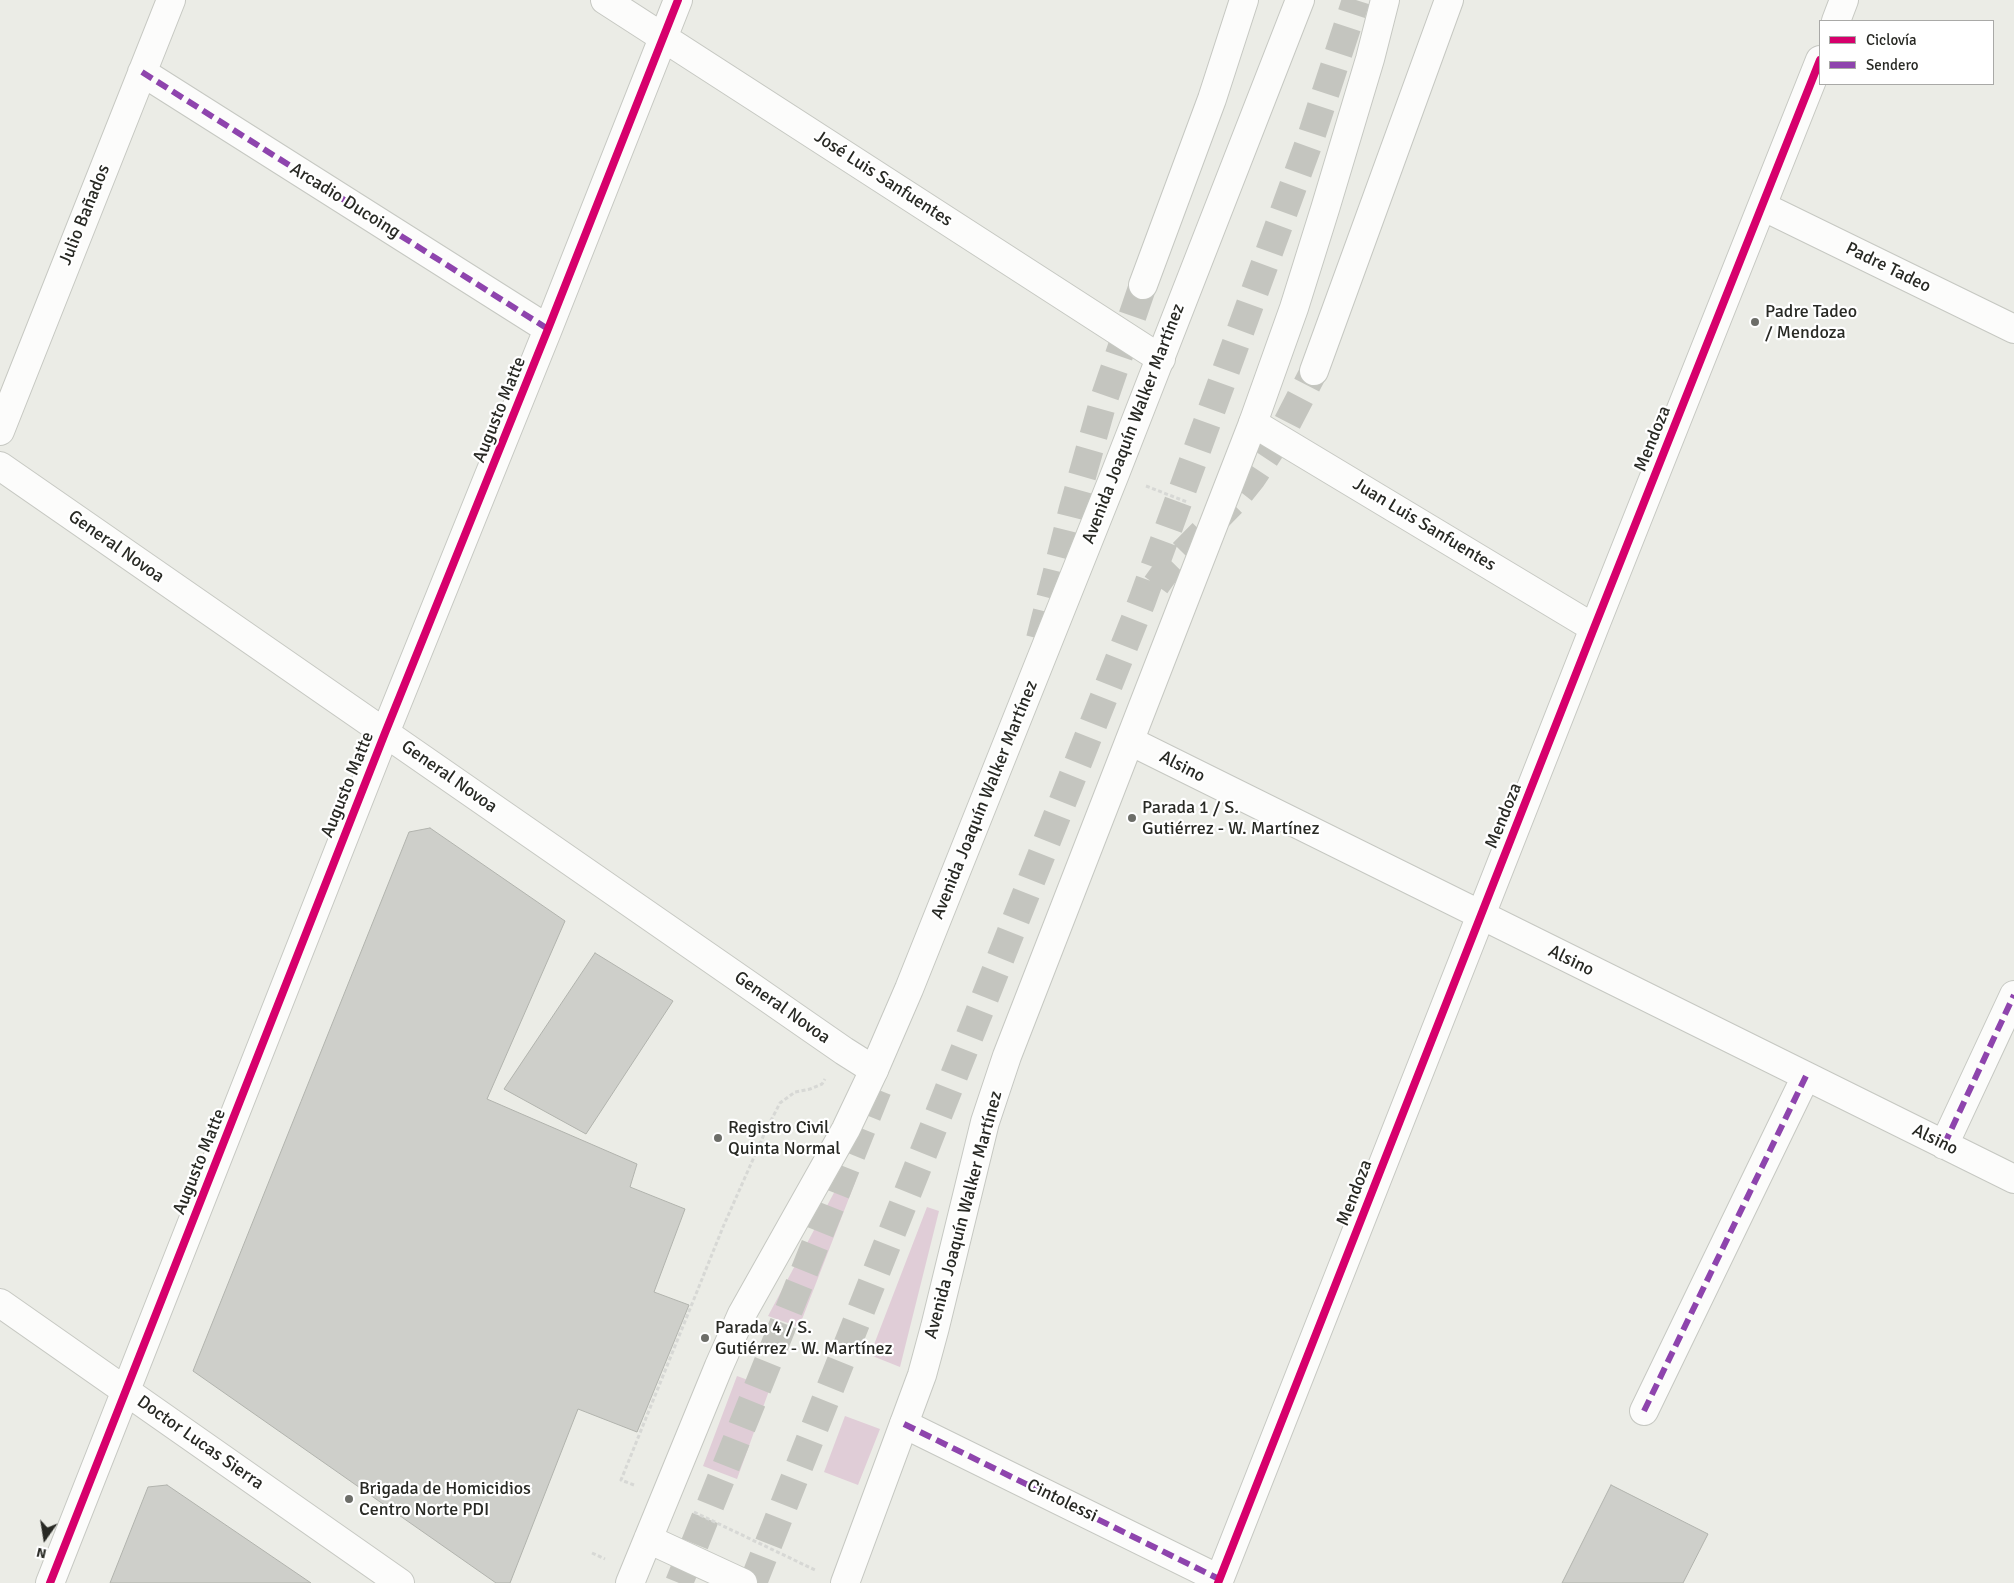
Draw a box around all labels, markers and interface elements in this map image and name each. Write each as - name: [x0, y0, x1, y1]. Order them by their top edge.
- legend: [1819, 20, 1994, 85]
- text: Ciclovía: [1866, 31, 1917, 49]
- text: Sendero: [1866, 56, 1919, 74]
- street label: José Luis Sanfuentes: [810, 126, 956, 232]
- street label: Arcadio Ducoing: [286, 158, 404, 244]
- street label: Julio Bañados: [55, 161, 115, 269]
- street label: Padre Tadeo: [1842, 238, 1934, 298]
- street label: Avenida Joaquín Walker Martínez: [1078, 301, 1190, 547]
- place label: Padre Tadeo / Mendoza: [1765, 301, 1857, 344]
- marker: Padre Tadeo / Mendoza: [1749, 316, 1761, 328]
- street label: Augusto Matte: [469, 354, 531, 466]
- street label: Mendoza: [1630, 403, 1676, 475]
- street label: Juan Luis Sanfuentes: [1349, 474, 1499, 576]
- street label: General Novoa: [64, 506, 168, 588]
- street label: Avenida Joaquín Walker Martínez: [927, 677, 1043, 923]
- street label: Augusto Matte: [317, 729, 379, 841]
- street label: General Novoa: [397, 736, 501, 818]
- street label: Alsino: [1156, 746, 1208, 788]
- street label: Mendoza: [1481, 780, 1527, 852]
- place label: Parada 1 / S. Gutiérrez - W. Martínez: [1142, 797, 1320, 840]
- marker: Parada 1 / S. Gutiérrez - W. Martínez: [1126, 812, 1138, 824]
- street label: Alsino: [1545, 941, 1597, 981]
- street label: General Novoa: [730, 967, 834, 1049]
- street label: Avenida Joaquín Walker Martínez: [920, 1089, 1008, 1341]
- street label: Augusto Matte: [169, 1106, 231, 1218]
- place label: Registro Civil Quinta Normal: [728, 1117, 841, 1160]
- street label: Alsino: [1909, 1120, 1961, 1160]
- marker: Registro Civil Quinta Normal: [712, 1132, 724, 1144]
- street label: Mendoza: [1333, 1157, 1377, 1229]
- place label: Parada 4 / S. Gutiérrez - W. Martínez: [715, 1317, 893, 1360]
- marker: Parada 4 / S. Gutiérrez - W. Martínez: [699, 1332, 711, 1344]
- street label: Doctor Lucas Sierra: [132, 1391, 268, 1495]
- street label: Cintolessi: [1023, 1475, 1101, 1527]
- place label: Brigada de Homicidios Centro Norte PDI: [359, 1478, 531, 1520]
- marker: Brigada de Homicidios Centro Norte PDI: [343, 1493, 355, 1505]
- north arrow: [20, 1513, 70, 1563]
- text: N: [35, 1544, 48, 1562]

